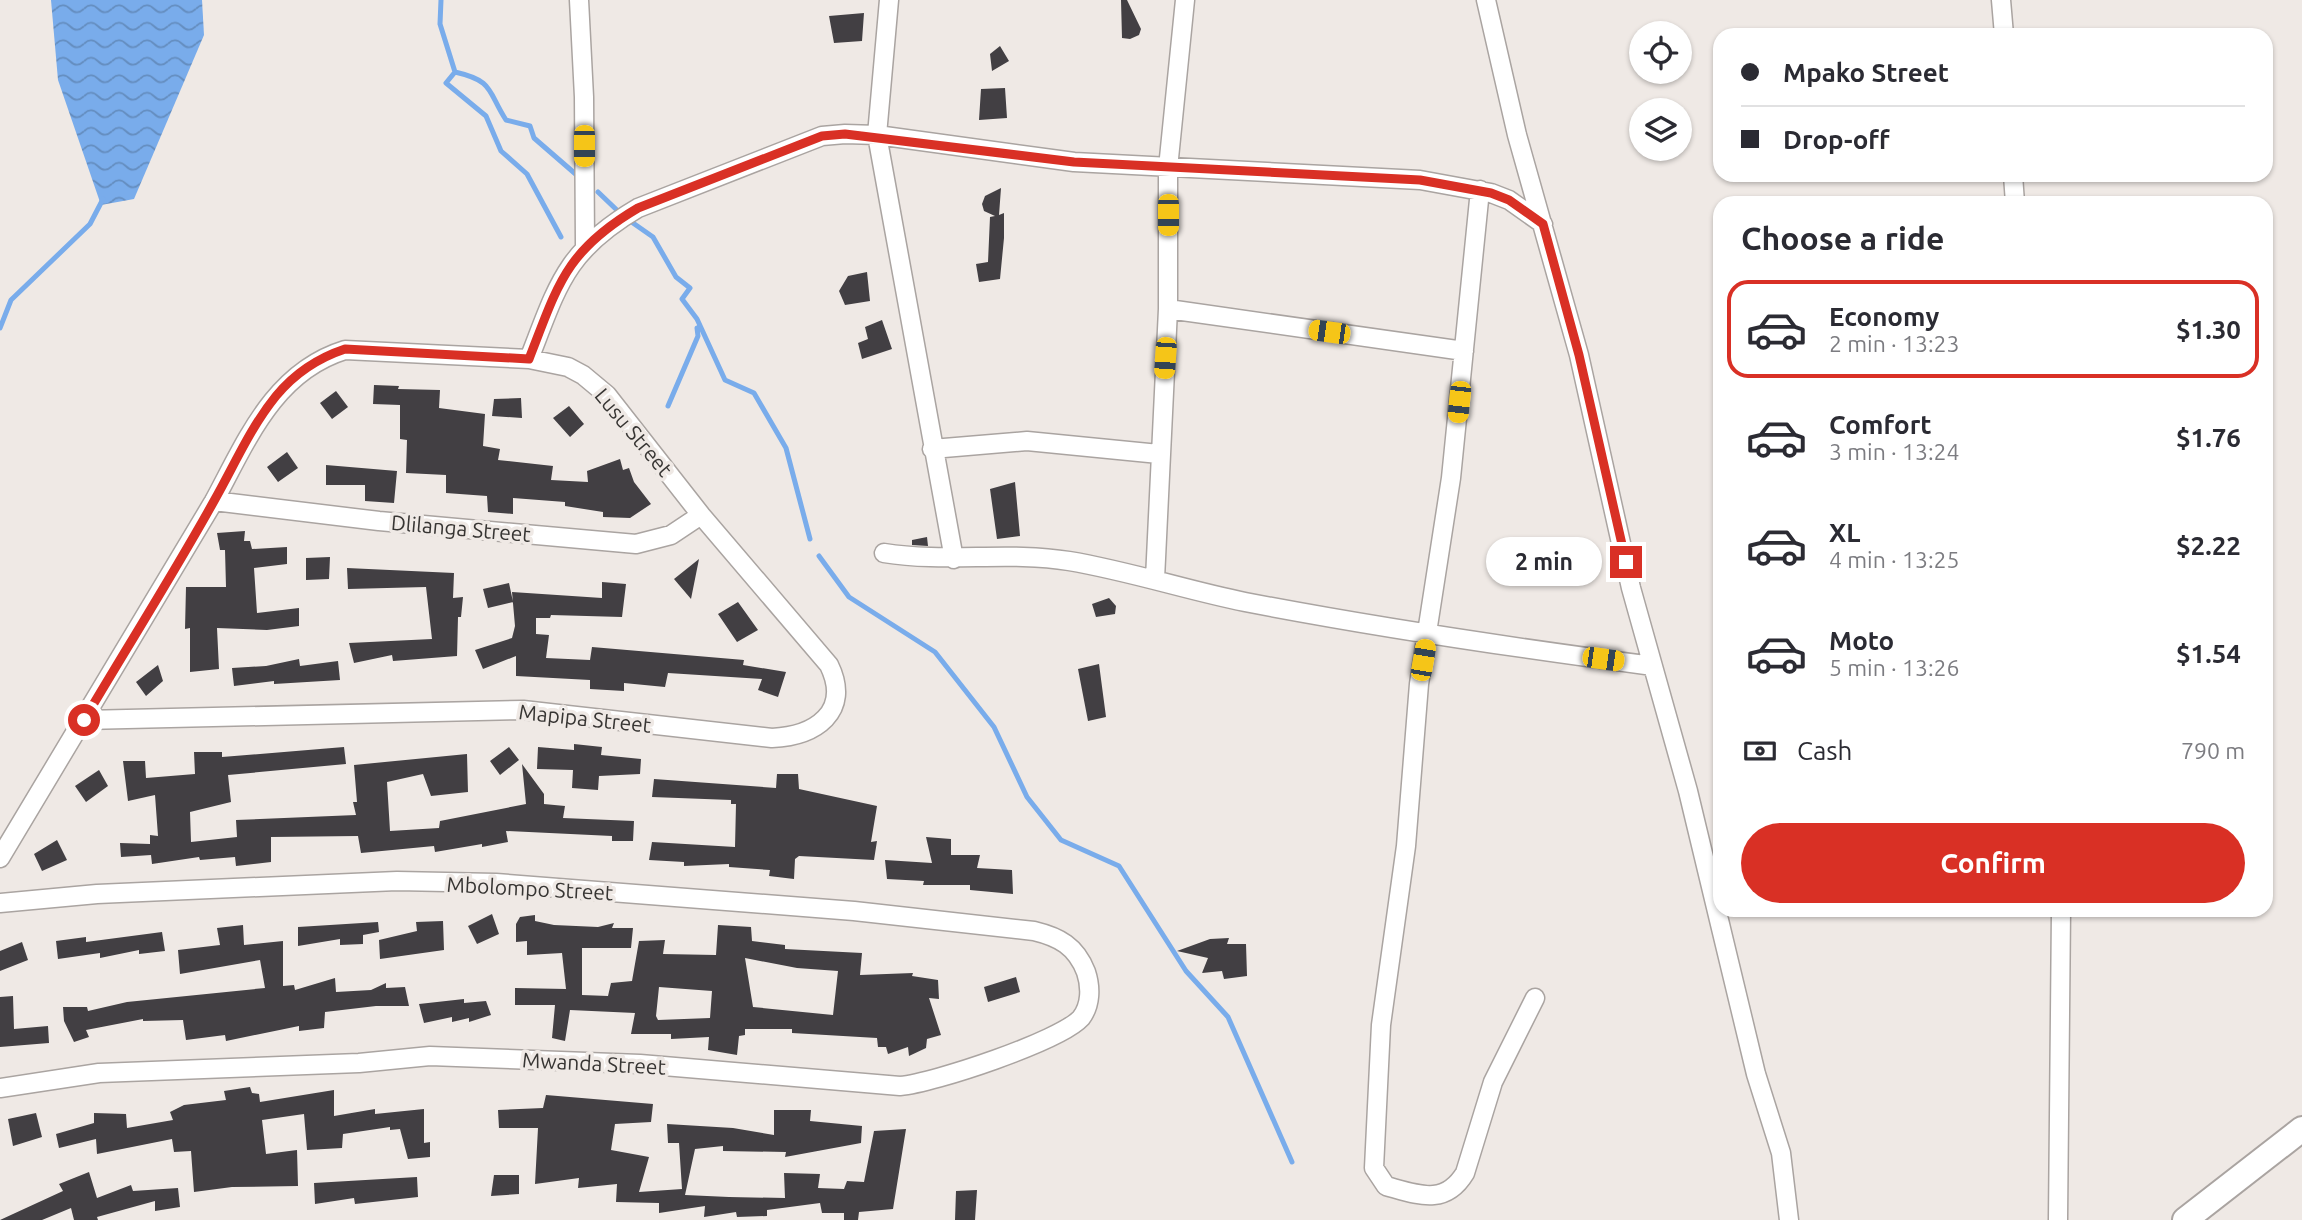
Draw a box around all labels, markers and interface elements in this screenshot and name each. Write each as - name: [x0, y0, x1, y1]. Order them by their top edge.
- map controls: [1629, 21, 1692, 161]
- button: locate: [1629, 21, 1692, 84]
- text: Mpako Street: [1783, 58, 1949, 87]
- button: layers: [1629, 98, 1692, 161]
- car: [574, 125, 595, 167]
- text: Drop-off: [1783, 125, 1890, 154]
- car: [1158, 194, 1179, 236]
- text: Choose a ride: [1741, 220, 1944, 256]
- icon: car: [1745, 298, 1808, 361]
- text: Economy: [1829, 302, 1939, 331]
- text: $1.30: [2176, 315, 2241, 344]
- car: [1307, 319, 1352, 345]
- text: 2 min · 13:23: [1829, 331, 1960, 356]
- car: [1154, 336, 1177, 380]
- car: [1447, 380, 1472, 424]
- street label: Lusu Street: [590, 383, 678, 481]
- icon: car: [1745, 406, 1808, 469]
- text: Comfort: [1829, 410, 1932, 439]
- text: $1.76: [2176, 423, 2241, 452]
- text: 3 min · 13:24: [1829, 439, 1960, 464]
- street label: Dlilanga Street: [390, 510, 532, 546]
- icon: car: [1745, 514, 1808, 577]
- text: XL: [1829, 518, 1860, 547]
- text: $2.22: [2176, 531, 2241, 560]
- callout: 2 min: [1486, 538, 1602, 586]
- route end: [1610, 546, 1642, 578]
- text: 4 min · 13:25: [1829, 547, 1960, 572]
- text: 2 min: [1515, 549, 1573, 574]
- icon: car: [1745, 622, 1808, 685]
- text: Moto: [1829, 626, 1894, 655]
- car: [1410, 637, 1437, 683]
- text: $1.54: [2176, 639, 2241, 668]
- car: [1581, 646, 1626, 672]
- text: 5 min · 13:26: [1829, 655, 1960, 680]
- street label: Mapipa Street: [518, 699, 652, 737]
- route start: [68, 704, 100, 736]
- icon: cash: [1741, 732, 1779, 770]
- text: Cash: [1797, 736, 1852, 765]
- text: 790 m: [2181, 738, 2245, 763]
- button: Confirm: [1741, 823, 2245, 903]
- street label: Mbolompo Street: [446, 872, 614, 904]
- street label: Mwanda Street: [522, 1047, 666, 1079]

